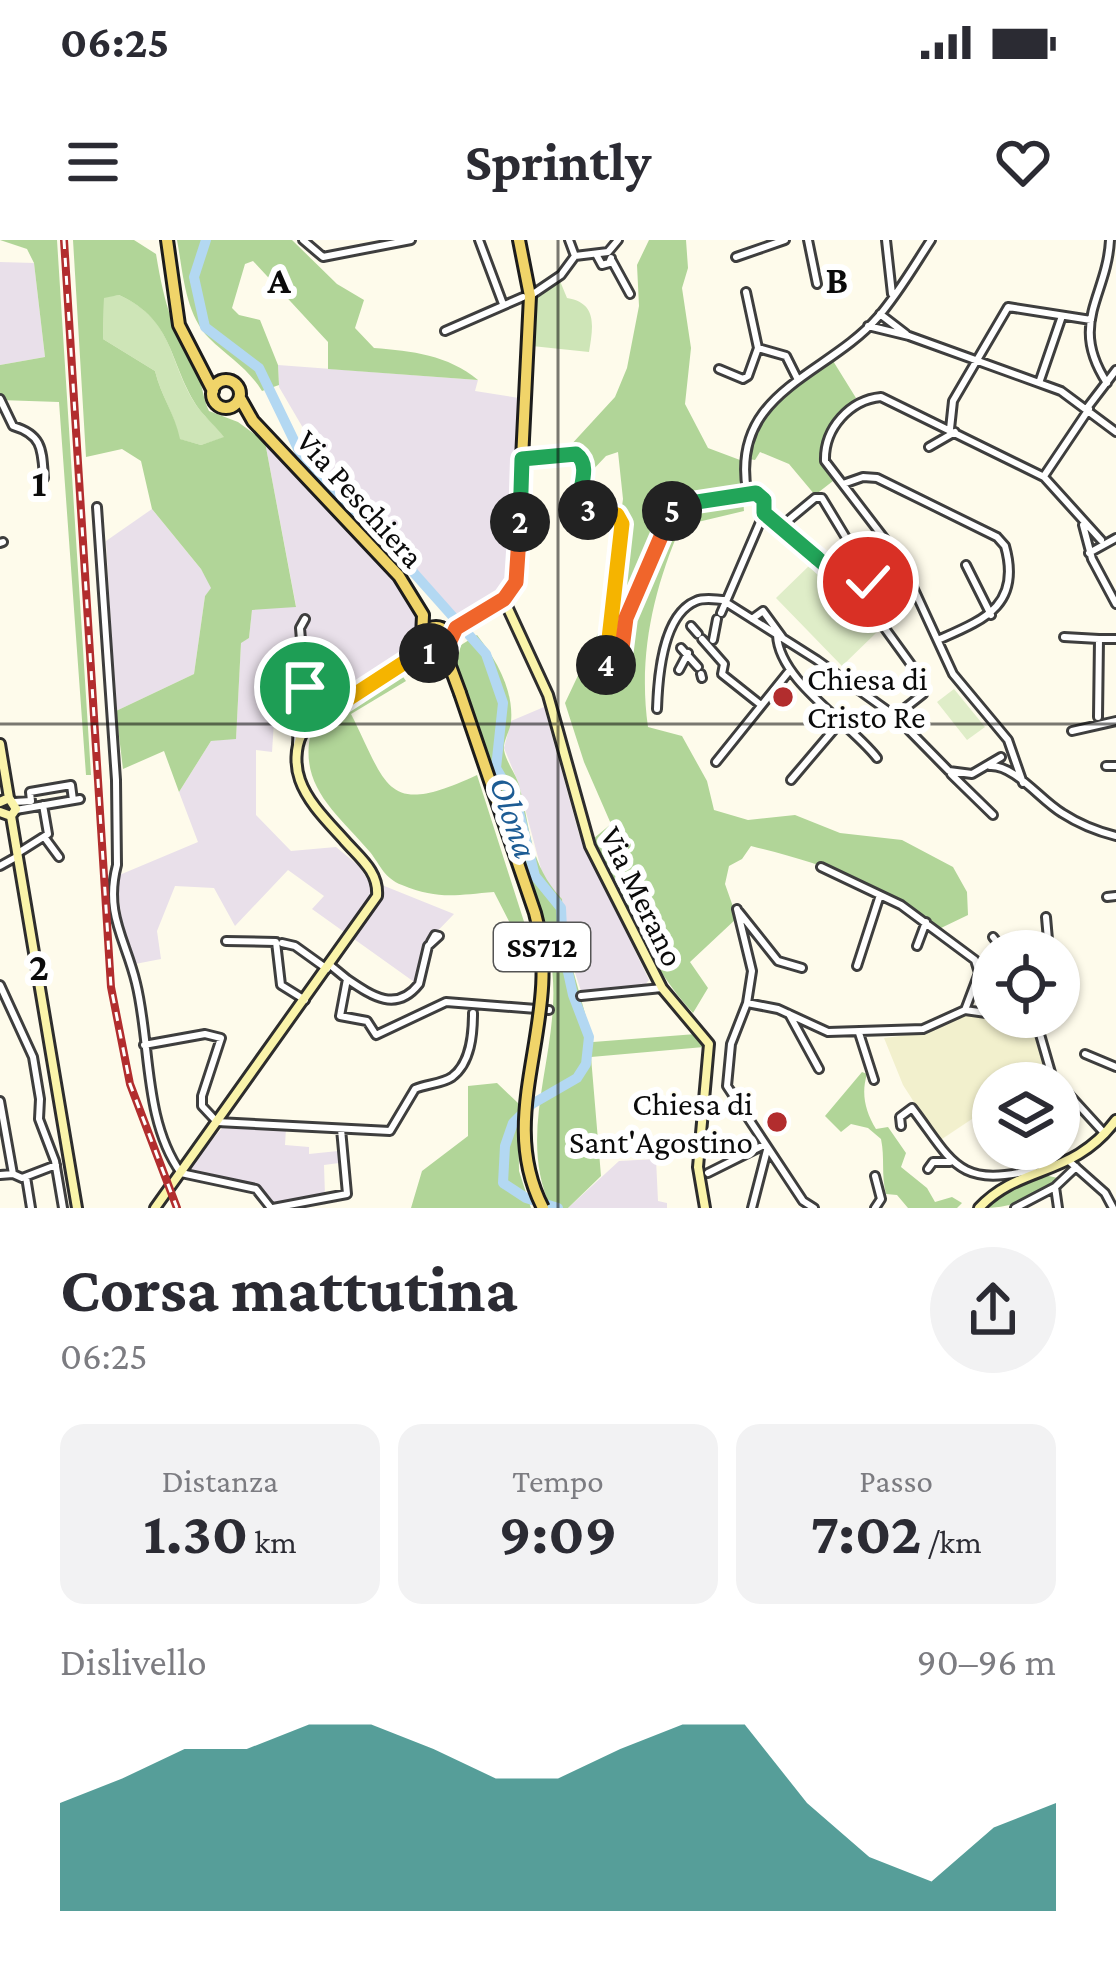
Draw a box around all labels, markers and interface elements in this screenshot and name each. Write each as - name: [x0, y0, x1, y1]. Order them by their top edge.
- text: 06:25: [60, 17, 169, 67]
- icon: menu: [60, 129, 126, 195]
- icon: heart: [990, 129, 1056, 195]
- text: Sprintly: [465, 132, 651, 192]
- text: A: [266, 258, 291, 301]
- text: B: [826, 258, 848, 301]
- street label: Via Peschiera: [289, 422, 432, 575]
- text: 1: [32, 461, 46, 504]
- pin: 3: [558, 480, 618, 540]
- pin: 5: [642, 481, 702, 541]
- text: 3: [580, 491, 596, 528]
- pin: 2: [490, 492, 550, 552]
- text: 5: [664, 492, 680, 529]
- text: 2: [512, 503, 528, 540]
- pin: [817, 531, 919, 633]
- icon: check: [835, 549, 901, 615]
- pin: 1: [399, 623, 459, 683]
- text: 1: [423, 634, 435, 671]
- pin: 4: [576, 635, 636, 695]
- pin: [254, 636, 356, 738]
- text: 4: [597, 646, 615, 683]
- icon: arrive: [272, 654, 338, 720]
- place label: Chiesa di Cristo Re: [807, 660, 928, 735]
- marker: Chiesa di Cristo Re: [770, 684, 796, 710]
- water label: Olona: [482, 771, 547, 863]
- street label: Via Merano: [593, 820, 692, 972]
- road number: SS712: [494, 923, 590, 971]
- map controls: [972, 930, 1080, 1170]
- button: locate: [972, 930, 1080, 1038]
- text: 2: [29, 945, 49, 988]
- button: layers: [972, 1062, 1080, 1170]
- place label: Chiesa di Sant'Agostino: [569, 1085, 753, 1160]
- marker: Chiesa di Sant'Agostino: [764, 1109, 790, 1135]
- button: share: [930, 1247, 1056, 1373]
- text: Corsa mattutina: [60, 1252, 518, 1325]
- text: 06:25: [60, 1334, 148, 1377]
- text: Distanza: [162, 1462, 278, 1499]
- text: Tempo: [512, 1462, 604, 1499]
- text: Passo: [859, 1462, 933, 1499]
- text: 1.30: [143, 1499, 248, 1566]
- text: 9:09: [499, 1499, 617, 1566]
- text: 7:02: [810, 1499, 921, 1566]
- text: km: [248, 1523, 297, 1560]
- text: /km: [921, 1523, 982, 1560]
- text: Dislivello: [60, 1640, 207, 1683]
- text: 90–96 m: [917, 1640, 1056, 1683]

